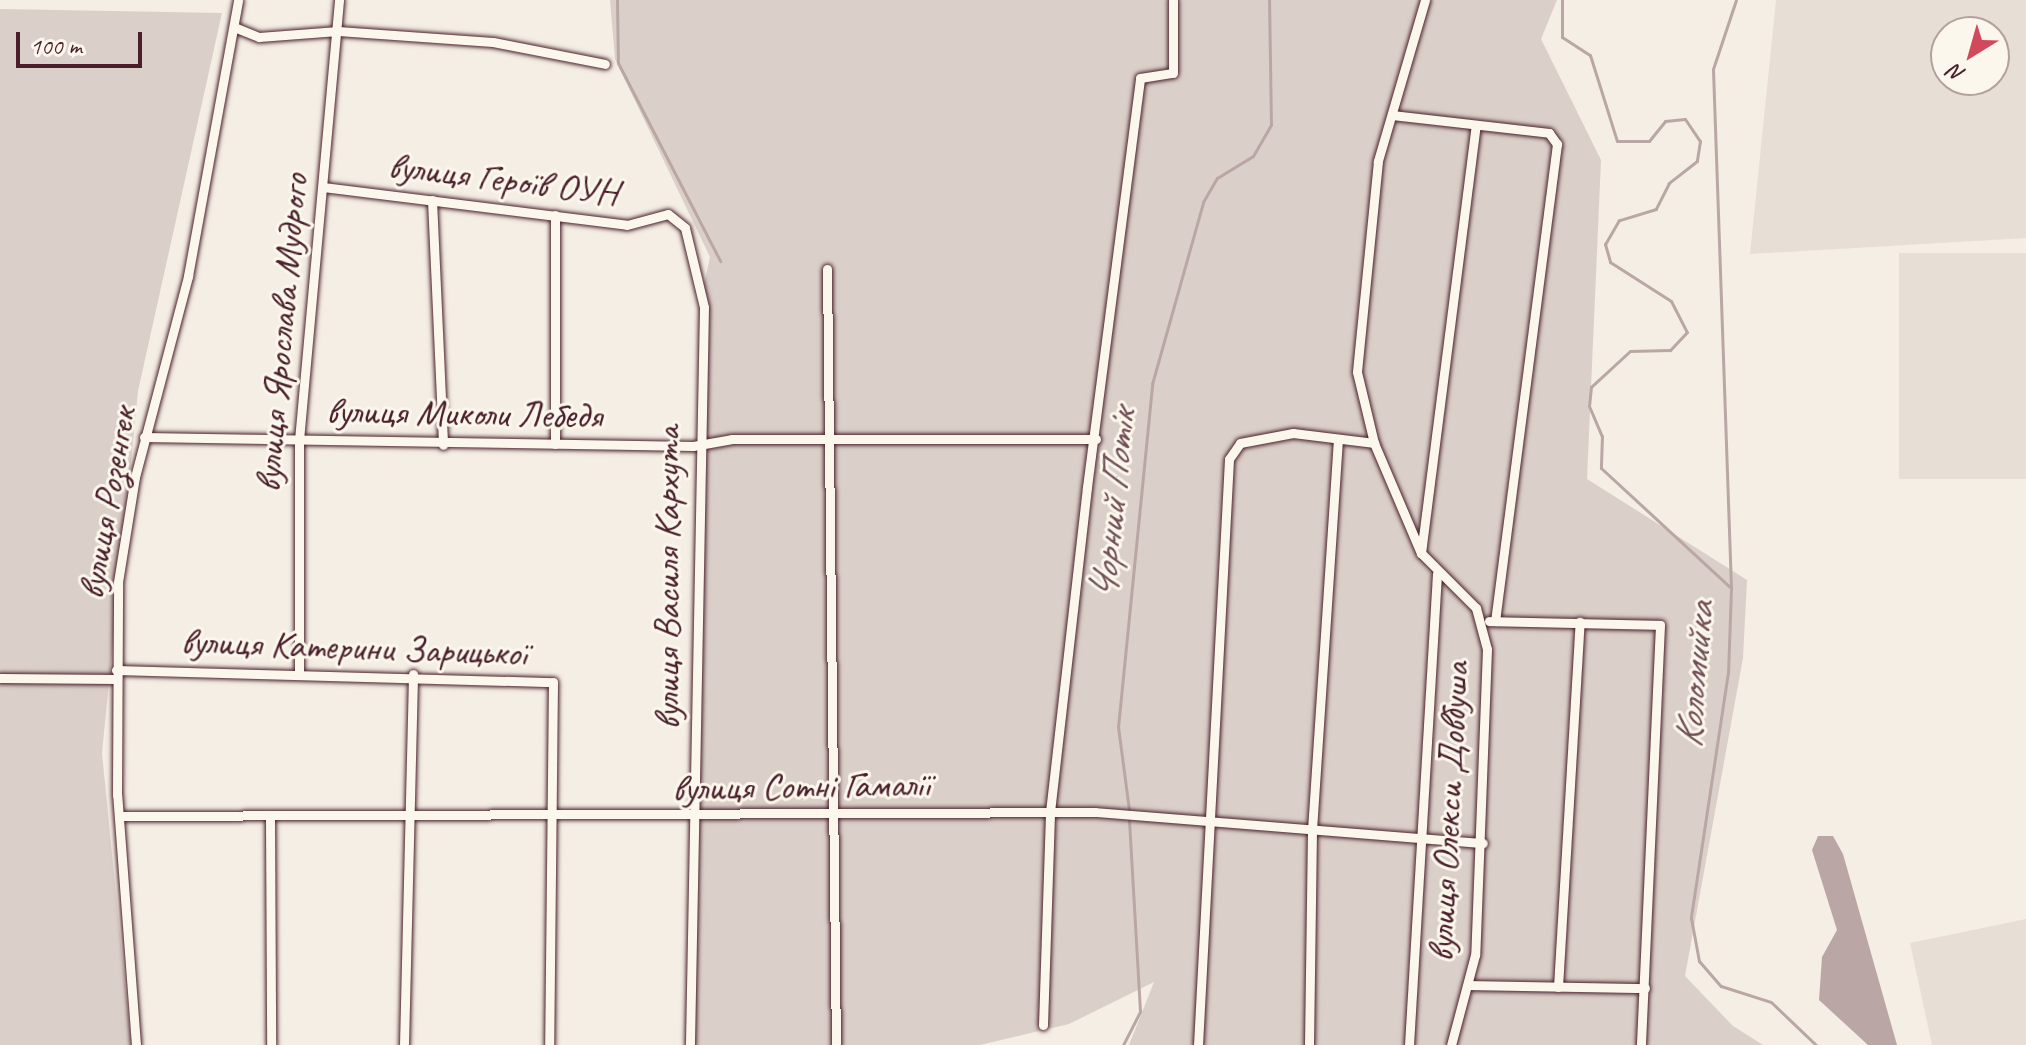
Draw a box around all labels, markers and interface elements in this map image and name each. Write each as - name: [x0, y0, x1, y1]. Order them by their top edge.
- scale bar: [20, 16, 146, 66]
- north arrow: [1930, 16, 2010, 96]
- text: 100 m: [30, 31, 82, 61]
- text: N: [1943, 58, 1971, 89]
- street label: вулиця Героїв ОУН: [386, 142, 620, 216]
- street label: вулиця Ярослава Мудрого: [244, 172, 318, 494]
- street label: вулиця Миколи Лебедя: [326, 388, 602, 438]
- street label: вулиця Розенгек: [68, 404, 146, 602]
- water label: Чорний Потік: [1078, 407, 1146, 603]
- street label: вулиця Василя Кархута: [644, 427, 690, 729]
- water label: Коломийка: [1664, 600, 1724, 750]
- street label: вулиця Катерини Зарицької: [178, 618, 530, 676]
- street label: вулиця Олекси Довбуша: [1417, 661, 1479, 963]
- street label: вулиця Сотні Гамалії: [672, 761, 930, 811]

